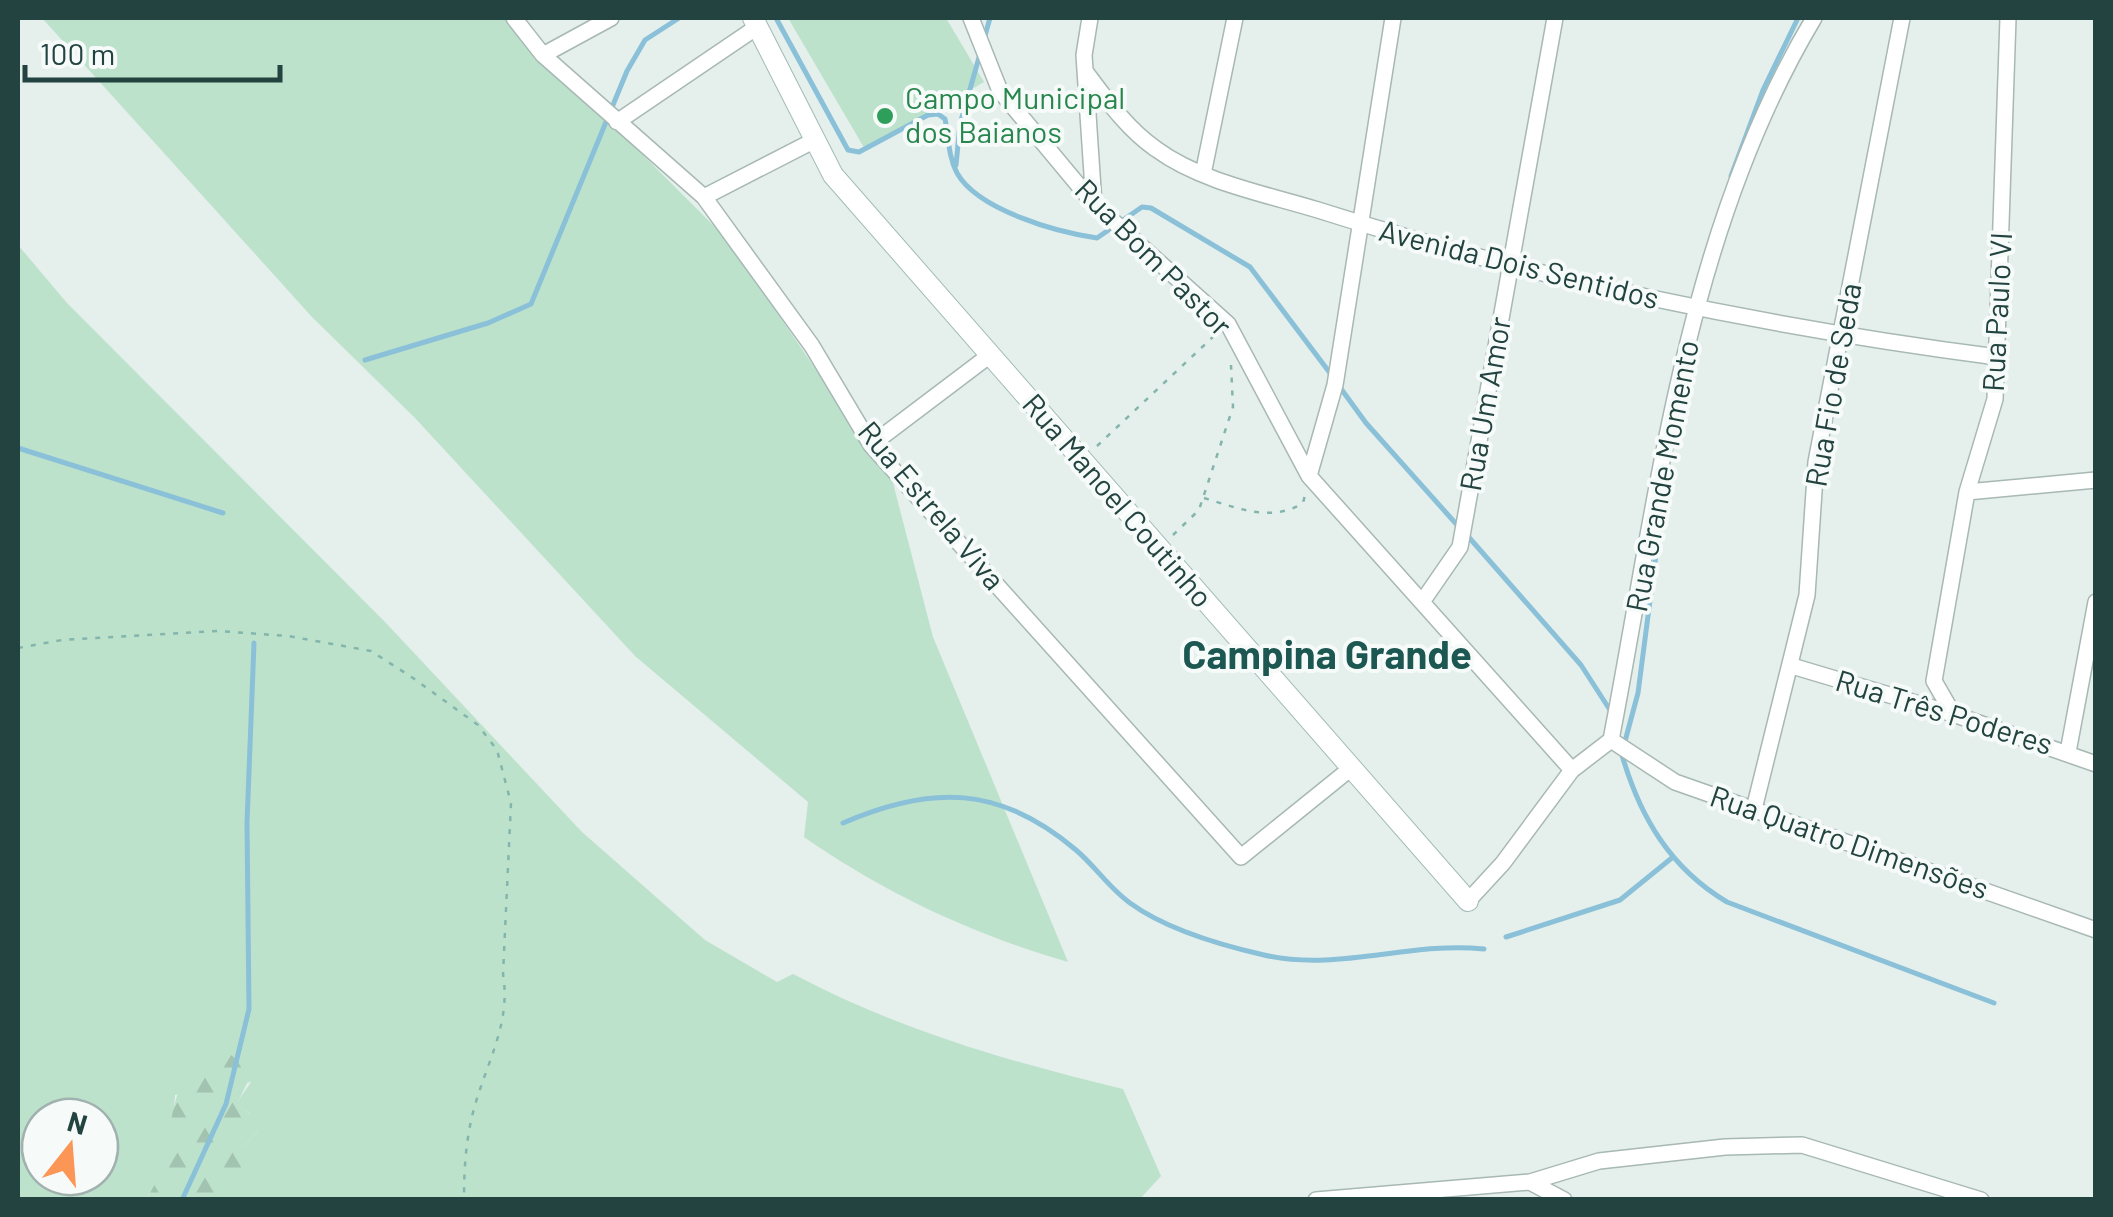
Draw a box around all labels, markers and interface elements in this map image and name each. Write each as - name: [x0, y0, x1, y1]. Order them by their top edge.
- scale bar: [25, 20, 280, 82]
- text: 100 m: [40, 35, 115, 71]
- place label: Campo Municipal dos Baianos: [905, 79, 1125, 149]
- marker: Campo Municipal dos Baianos: [874, 105, 896, 127]
- street label: Rua Bom Pastor: [1069, 171, 1240, 343]
- street label: Avenida Dois Sentidos: [1376, 211, 1663, 315]
- street label: Rua Paulo VI: [1974, 231, 2018, 393]
- street label: Rua Fio de Seda: [1796, 280, 1868, 489]
- street label: Rua Um Amor: [1451, 314, 1517, 493]
- street label: Rua Grande Momento: [1617, 337, 1705, 615]
- street label: Rua Manoel Coutinho: [1016, 385, 1221, 614]
- street label: Rua Estrela Viva: [852, 413, 1013, 596]
- district label: Campina Grande: [1182, 629, 1472, 677]
- street label: Rua Três Poderes: [1832, 661, 2057, 761]
- street label: Rua Quatro Dimensões: [1706, 777, 1994, 906]
- north arrow: [20, 1097, 120, 1197]
- text: N: [64, 1103, 91, 1141]

